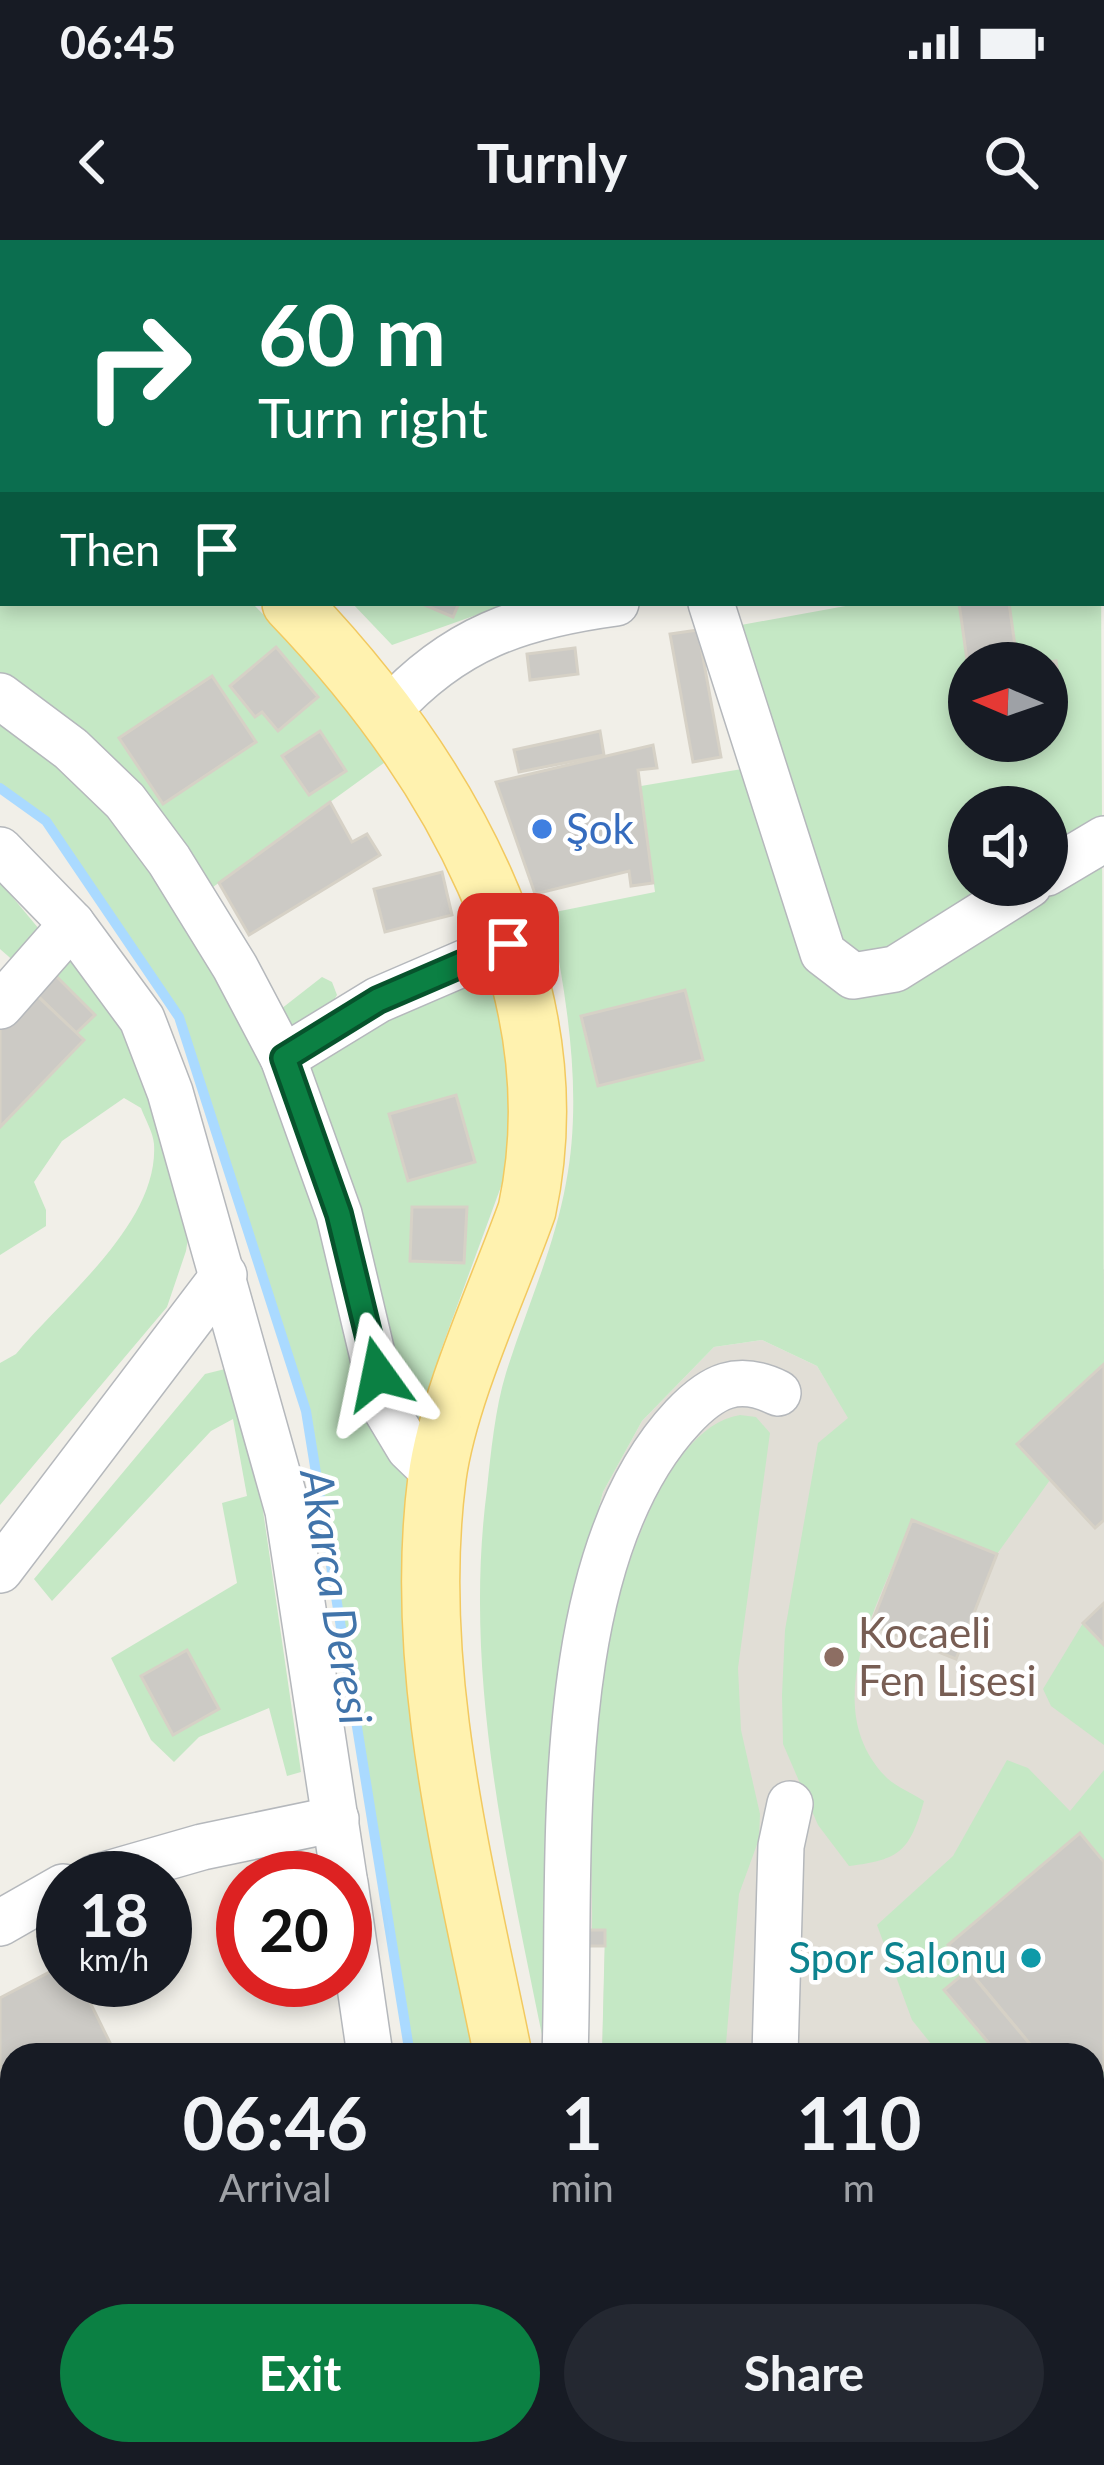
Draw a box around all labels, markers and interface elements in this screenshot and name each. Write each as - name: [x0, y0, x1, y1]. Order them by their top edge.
- text: 06:45: [60, 15, 176, 69]
- icon: back: [60, 129, 126, 195]
- icon: search: [978, 129, 1044, 195]
- text: Turnly: [477, 130, 627, 195]
- text: 60 m: [258, 283, 446, 384]
- icon: right: [60, 288, 216, 444]
- text: Turn right: [258, 385, 488, 450]
- icon: arrive: [184, 516, 250, 582]
- text: Then: [60, 522, 160, 576]
- north arrow: [948, 642, 1068, 762]
- map controls: [948, 642, 1068, 906]
- button: sound: [948, 786, 1068, 906]
- place label: Şok: [566, 803, 634, 853]
- marker: Şok: [529, 816, 555, 842]
- pin: [457, 893, 559, 995]
- icon: arrive: [475, 911, 541, 977]
- position arrow: [315, 1311, 441, 1437]
- water label: Akarca Deresi: [290, 1463, 384, 1728]
- place label: Kocaeli Fen Lisesi: [858, 1607, 1037, 1705]
- marker: Kocaeli Fen Lisesi: [821, 1644, 847, 1670]
- speed limit sign: 20: [216, 1851, 372, 2007]
- text: 18: [79, 1878, 149, 1950]
- place label: Spor Salonu: [788, 1932, 1007, 1982]
- text: km/h: [79, 1941, 149, 1977]
- marker: Spor Salonu: [1018, 1945, 1044, 1971]
- text: 06:46: [182, 2079, 368, 2165]
- text: 1: [561, 2079, 603, 2165]
- text: 110: [796, 2079, 921, 2165]
- text: Arrival: [219, 2164, 331, 2210]
- text: min: [551, 2164, 614, 2210]
- text: m: [843, 2164, 875, 2210]
- button: Exit: [60, 2304, 540, 2442]
- button: Share: [564, 2304, 1044, 2442]

